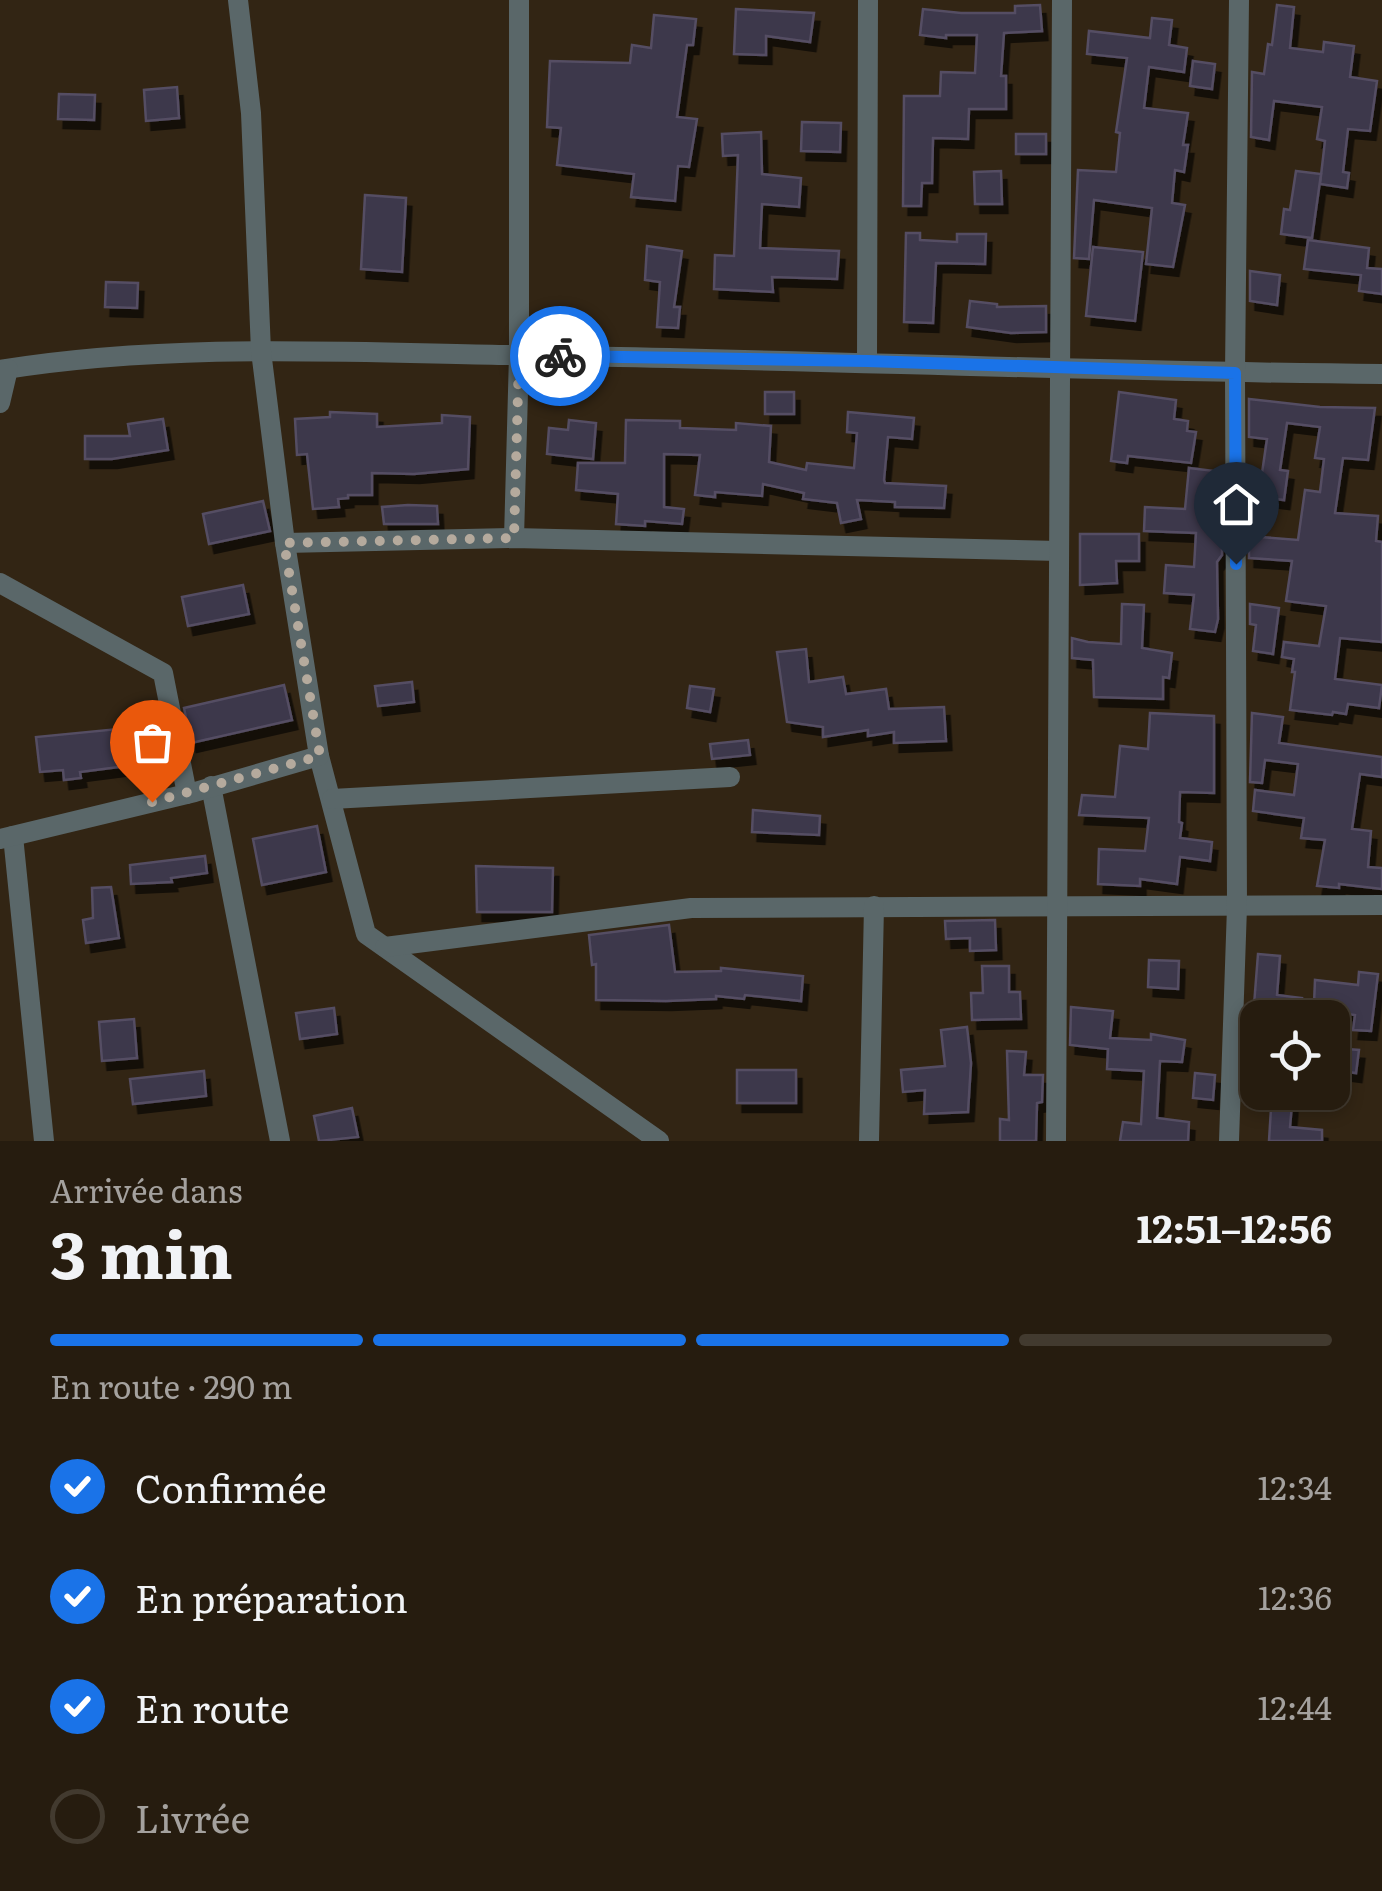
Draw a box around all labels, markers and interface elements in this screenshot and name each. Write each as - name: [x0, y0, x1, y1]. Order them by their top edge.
- courier: [510, 306, 610, 406]
- icon: bike: [533, 329, 588, 384]
- pin: [1194, 462, 1279, 565]
- icon: home: [1209, 477, 1264, 532]
- pin: [110, 700, 195, 803]
- icon: bag: [125, 715, 180, 770]
- map controls: [1240, 1000, 1350, 1110]
- button: locate: [1240, 1000, 1350, 1110]
- text: Arrivée dans: [50, 1165, 242, 1213]
- text: 12:51–12:56: [1136, 1198, 1332, 1255]
- text: 3 min: [50, 1202, 233, 1299]
- text: En route · 290 m: [50, 1361, 292, 1409]
- text: Confirmée: [135, 1458, 327, 1515]
- icon: check: [50, 1459, 105, 1514]
- text: 12:34: [1258, 1462, 1332, 1510]
- text: En préparation: [135, 1568, 408, 1625]
- icon: check: [50, 1569, 105, 1624]
- text: 12:36: [1258, 1572, 1332, 1620]
- text: En route: [135, 1678, 290, 1735]
- icon: check: [50, 1679, 105, 1734]
- text: 12:44: [1257, 1682, 1332, 1730]
- text: Livrée: [135, 1788, 250, 1845]

